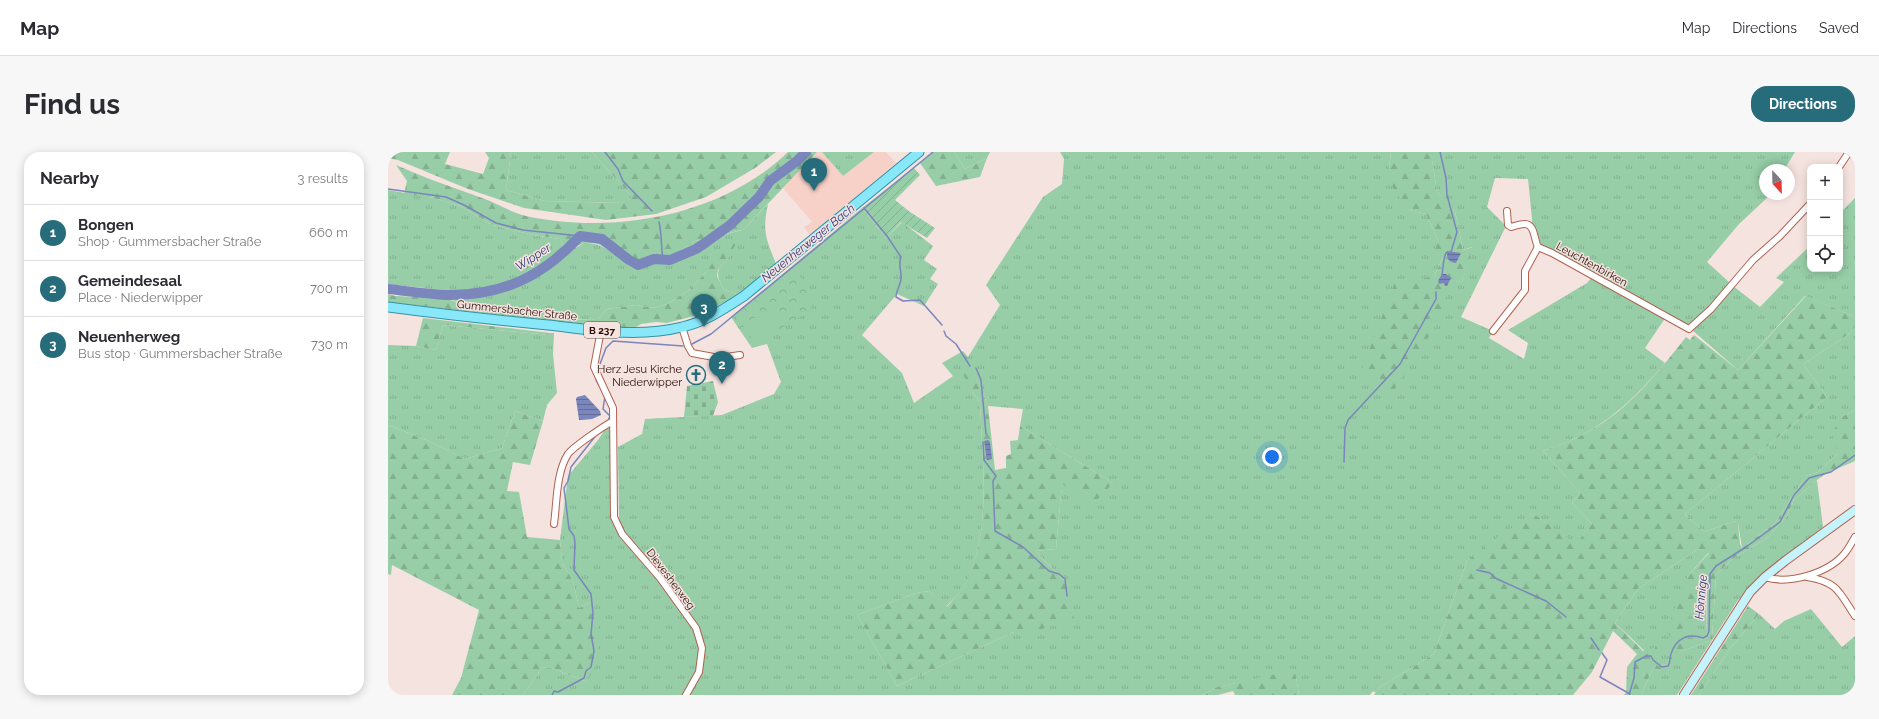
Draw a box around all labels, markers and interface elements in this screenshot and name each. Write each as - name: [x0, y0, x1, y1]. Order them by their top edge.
- text: Map: [20, 17, 59, 39]
- text: Map: [1682, 20, 1710, 36]
- text: Directions: [1732, 20, 1797, 36]
- text: Saved: [1819, 20, 1859, 36]
- button: Directions: [1751, 86, 1855, 122]
- text: Find us: [24, 88, 120, 121]
- pin: 1: [801, 158, 827, 191]
- north arrow: [1759, 164, 1795, 200]
- map controls: [1807, 164, 1843, 272]
- button: +: [1807, 164, 1843, 200]
- text: Nearby: [40, 168, 99, 188]
- text: 3 results: [298, 171, 348, 186]
- button: −: [1807, 200, 1843, 236]
- water label: Neuenherweger Bach: [758, 201, 858, 285]
- text: Bongen: [78, 216, 134, 234]
- text: 1: [50, 225, 56, 240]
- text: 660 m: [309, 225, 348, 240]
- text: Shop · Gummersbacher Straße: [78, 234, 261, 249]
- button: locate: [1807, 236, 1843, 272]
- street label: Leuchtenbirken: [1554, 239, 1630, 289]
- water label: Wipper: [513, 240, 554, 274]
- text: Gemeindesaal: [78, 272, 182, 290]
- text: 2: [49, 281, 57, 296]
- text: 700 m: [310, 281, 348, 296]
- text: Place · Niederwipper: [78, 290, 203, 305]
- pin: 3: [691, 294, 717, 327]
- street label: Gummersbacher Straße: [456, 298, 578, 323]
- road number: B 237: [584, 322, 620, 338]
- text: Neuenherweg: [78, 328, 180, 346]
- text: 3: [49, 337, 57, 352]
- text: 730 m: [311, 337, 348, 352]
- text: Bus stop · Gummersbacher Straße: [78, 346, 282, 361]
- pin: 2: [709, 351, 735, 384]
- place label: Herz Jesu Kirche Niederwipper: [597, 363, 683, 389]
- church icon: Herz Jesu Kirche Niederwipper: [685, 364, 707, 386]
- your location: [1262, 447, 1282, 467]
- street label: Dievesherweg: [644, 546, 698, 612]
- water label: Hönnige: [1692, 574, 1710, 620]

